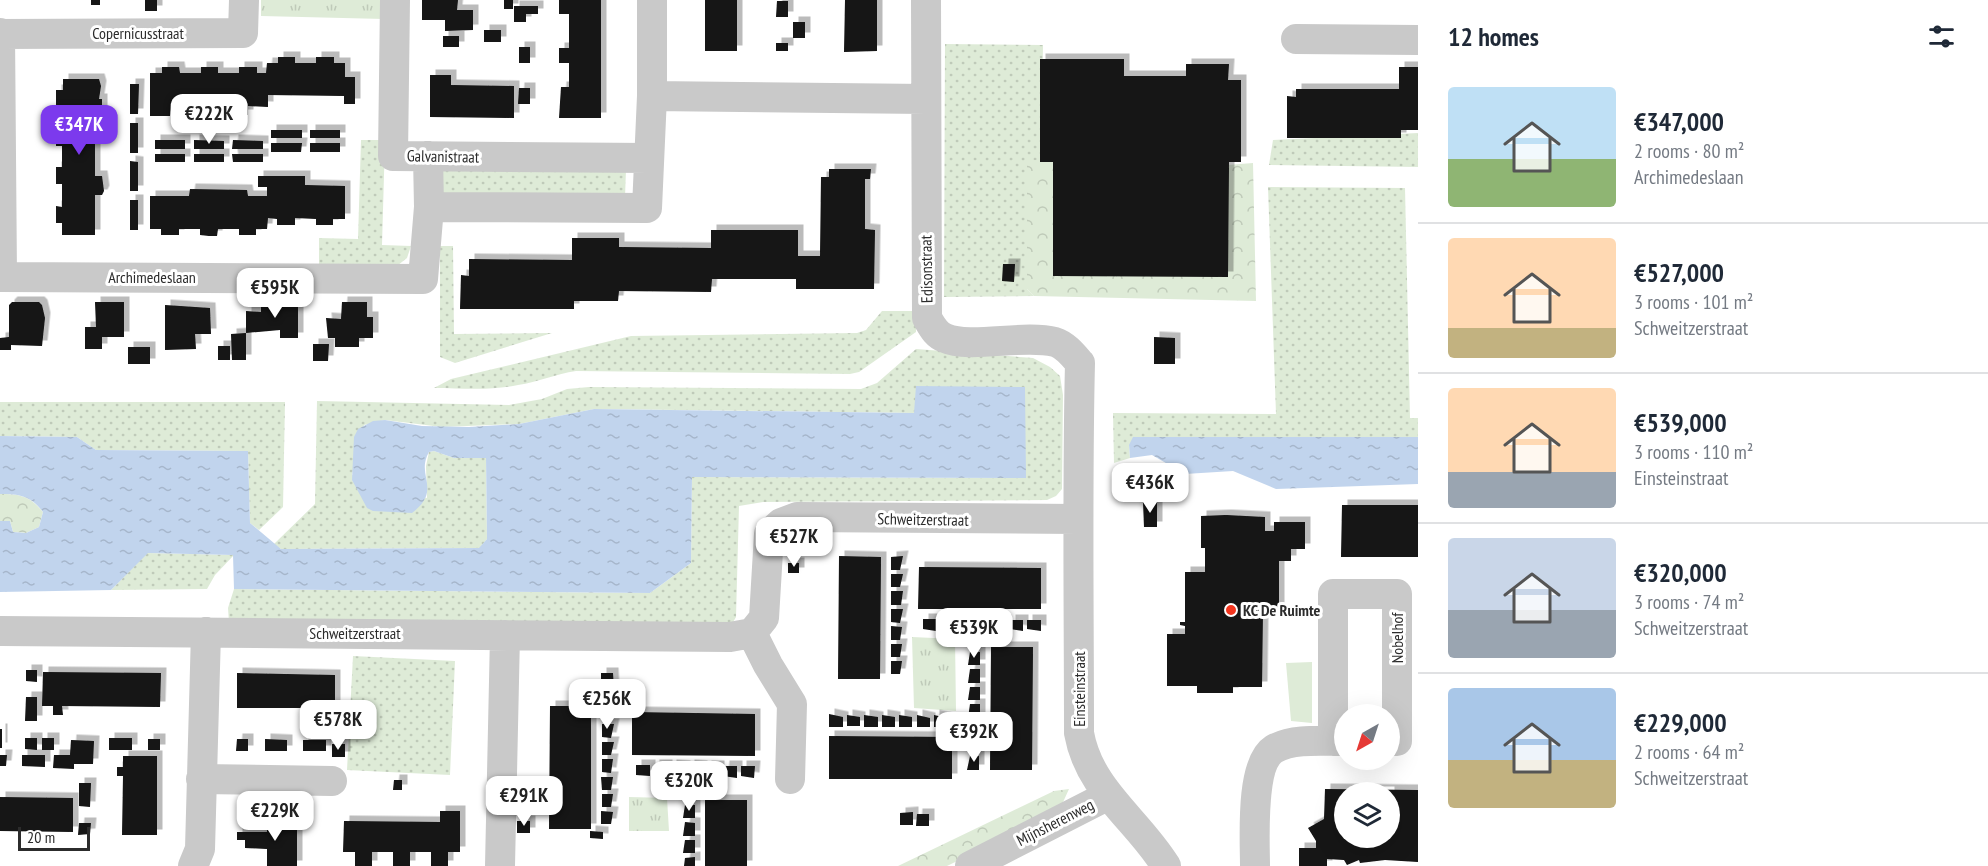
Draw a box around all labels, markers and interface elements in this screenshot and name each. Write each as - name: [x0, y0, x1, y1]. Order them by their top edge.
- text: 12 homes: [1448, 20, 1539, 53]
- icon: filters: [1925, 20, 1958, 53]
- street label: Copernicusstraat: [92, 23, 184, 43]
- pin: €222K: [167, 94, 251, 145]
- text: €222K: [185, 100, 233, 126]
- pin: €347K: [37, 105, 121, 156]
- text: €347,000: [1634, 105, 1724, 138]
- text: €347K: [55, 111, 103, 137]
- icon: home: [1496, 111, 1568, 183]
- text: 2 rooms · 80 m²: [1634, 138, 1744, 164]
- street label: Galvanistraat: [407, 145, 480, 167]
- text: Archimedeslaan: [1634, 164, 1744, 190]
- street label: Edisonstraat: [915, 234, 937, 303]
- text: €527,000: [1634, 256, 1724, 289]
- icon: home: [1496, 262, 1568, 334]
- street label: Archimedeslaan: [108, 267, 196, 287]
- pin: €595K: [233, 268, 317, 319]
- text: €595K: [251, 274, 299, 300]
- text: 3 rooms · 101 m²: [1634, 289, 1753, 315]
- text: Schweitzerstraat: [1634, 315, 1748, 341]
- text: €539,000: [1634, 406, 1727, 439]
- icon: home: [1496, 412, 1568, 484]
- text: 3 rooms · 110 m²: [1634, 439, 1753, 465]
- pin: €436K: [1108, 463, 1192, 514]
- text: Einsteinstraat: [1634, 465, 1728, 491]
- text: €436K: [1126, 469, 1174, 495]
- street label: Schweitzerstraat: [877, 508, 969, 530]
- pin: €527K: [752, 517, 836, 568]
- text: €527K: [770, 523, 818, 549]
- text: €320,000: [1634, 556, 1727, 589]
- icon: home: [1496, 562, 1568, 634]
- text: 3 rooms · 74 m²: [1634, 589, 1744, 615]
- place label: KC De Ruimte: [1243, 600, 1321, 620]
- marker: KC De Ruimte: [1224, 603, 1238, 617]
- pin: €539K: [932, 608, 1016, 659]
- street label: Nobelhof: [1387, 612, 1407, 663]
- text: €539K: [950, 614, 998, 640]
- text: Schweitzerstraat: [1634, 615, 1748, 641]
- street label: Schweitzerstraat: [309, 623, 401, 643]
- street label: Einsteinstraat: [1069, 651, 1089, 727]
- pin: €256K: [565, 679, 649, 730]
- text: €256K: [583, 685, 631, 711]
- pin: €578K: [296, 700, 380, 751]
- north arrow: [1334, 704, 1400, 770]
- map controls: [1334, 704, 1400, 848]
- text: €578K: [314, 706, 362, 732]
- text: €229,000: [1634, 706, 1727, 739]
- pin: €392K: [932, 712, 1016, 763]
- icon: home: [1496, 712, 1568, 784]
- text: €392K: [950, 718, 998, 744]
- text: 2 rooms · 64 m²: [1634, 739, 1744, 765]
- pin: €320K: [647, 761, 731, 812]
- text: Schweitzerstraat: [1634, 765, 1748, 791]
- text: €320K: [665, 767, 713, 793]
- pin: €291K: [482, 776, 566, 827]
- text: €291K: [500, 782, 548, 808]
- button: layers: [1334, 782, 1400, 848]
- pin: €229K: [233, 791, 317, 842]
- street label: Mijnsherenweg: [1013, 794, 1097, 850]
- text: €229K: [251, 797, 299, 823]
- scale bar: [18, 824, 90, 852]
- text: 20 m: [27, 827, 55, 847]

